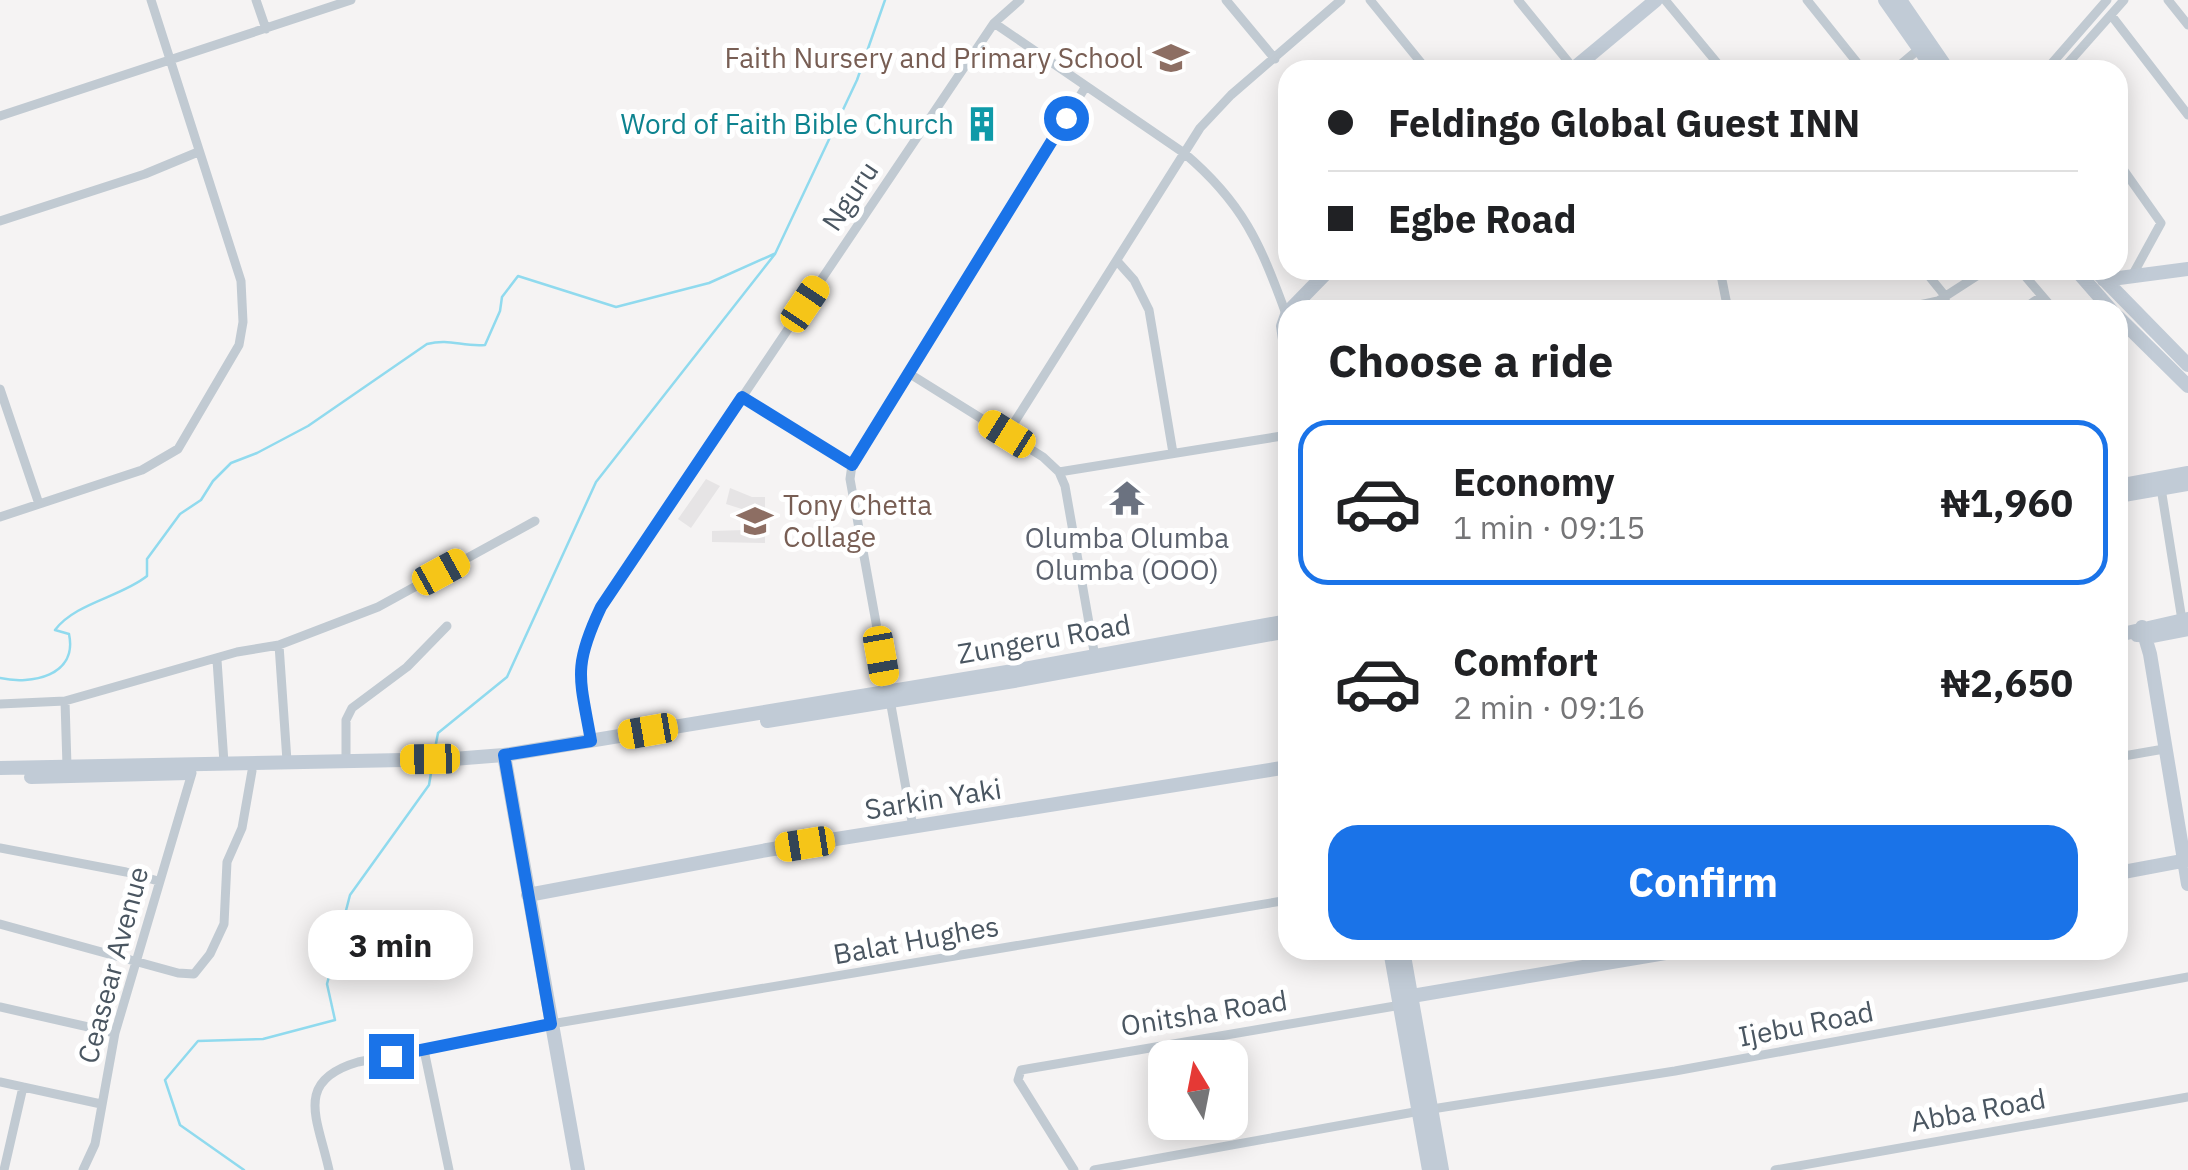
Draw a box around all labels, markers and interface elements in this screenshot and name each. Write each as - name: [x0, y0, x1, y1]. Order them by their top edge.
- place label: Faith Nursery and Primary School: [725, 39, 1143, 76]
- school or university icon: Faith Nursery and Primary School: [1152, 39, 1190, 77]
- route start: [1044, 96, 1089, 141]
- text: Feldingo Global Guest INN: [1388, 98, 1860, 147]
- place label: Word of Faith Bible Church: [620, 105, 954, 142]
- building icon: Word of Faith Bible Church: [963, 105, 1001, 143]
- street label: Nguru: [813, 154, 886, 238]
- text: Egbe Road: [1388, 194, 1576, 243]
- car: [776, 271, 834, 337]
- text: Choose a ride: [1328, 331, 1613, 389]
- car: [974, 405, 1040, 463]
- text: Economy: [1453, 457, 1615, 506]
- icon: car: [1333, 458, 1423, 548]
- text: ₦1,960: [1941, 478, 2073, 527]
- temple icon: Olumba Olumba Olumba (OOO): [1108, 479, 1146, 517]
- place label: Tony Chetta Collage: [783, 486, 932, 555]
- school or university icon: Tony Chetta Collage: [736, 502, 774, 540]
- text: 1 min · 09:15: [1453, 506, 1646, 548]
- place label: Olumba Olumba Olumba (OOO): [1025, 519, 1229, 588]
- car: [407, 544, 475, 600]
- street label: Zungeru Road: [954, 605, 1133, 672]
- car: [861, 624, 901, 688]
- text: Comfort: [1453, 637, 1598, 686]
- icon: car: [1333, 638, 1423, 728]
- text: ₦2,650: [1941, 658, 2073, 707]
- text: 2 min · 09:16: [1453, 686, 1646, 728]
- car: [616, 711, 680, 751]
- car: [400, 743, 460, 775]
- street label: Sarkin Yaki: [862, 769, 1004, 828]
- car: [773, 824, 837, 864]
- button: Confirm: [1328, 825, 2078, 940]
- street label: Ceasear Avenue: [68, 862, 157, 1067]
- street label: Balat Hughes: [830, 907, 1002, 972]
- callout: 3 min: [308, 911, 474, 981]
- text: 3 min: [349, 924, 432, 966]
- street label: Onitsha Road: [1118, 981, 1290, 1044]
- street label: Ijebu Road: [1735, 992, 1877, 1055]
- route end: [369, 1034, 414, 1079]
- north arrow: [1148, 1040, 1248, 1140]
- map controls: [1148, 1040, 1248, 1140]
- street label: Abba Road: [1908, 1079, 2048, 1140]

